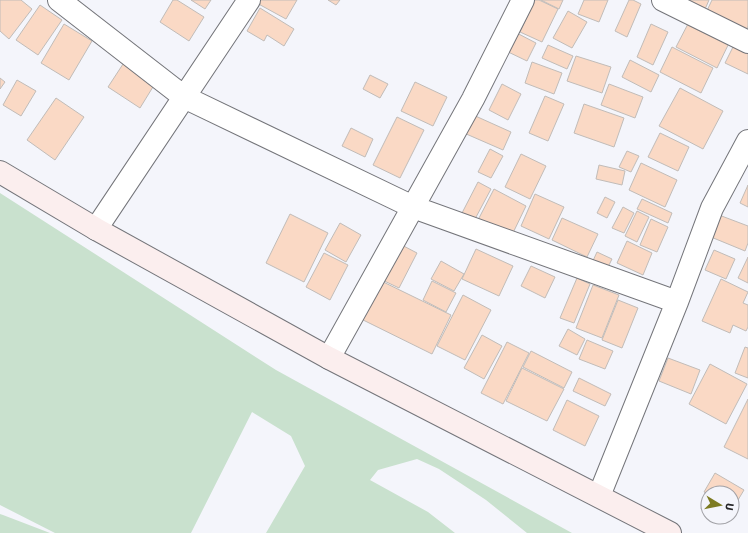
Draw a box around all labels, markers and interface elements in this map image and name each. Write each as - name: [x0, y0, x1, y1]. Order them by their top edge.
- north arrow: [700, 485, 740, 525]
- text: U: [722, 502, 736, 511]

